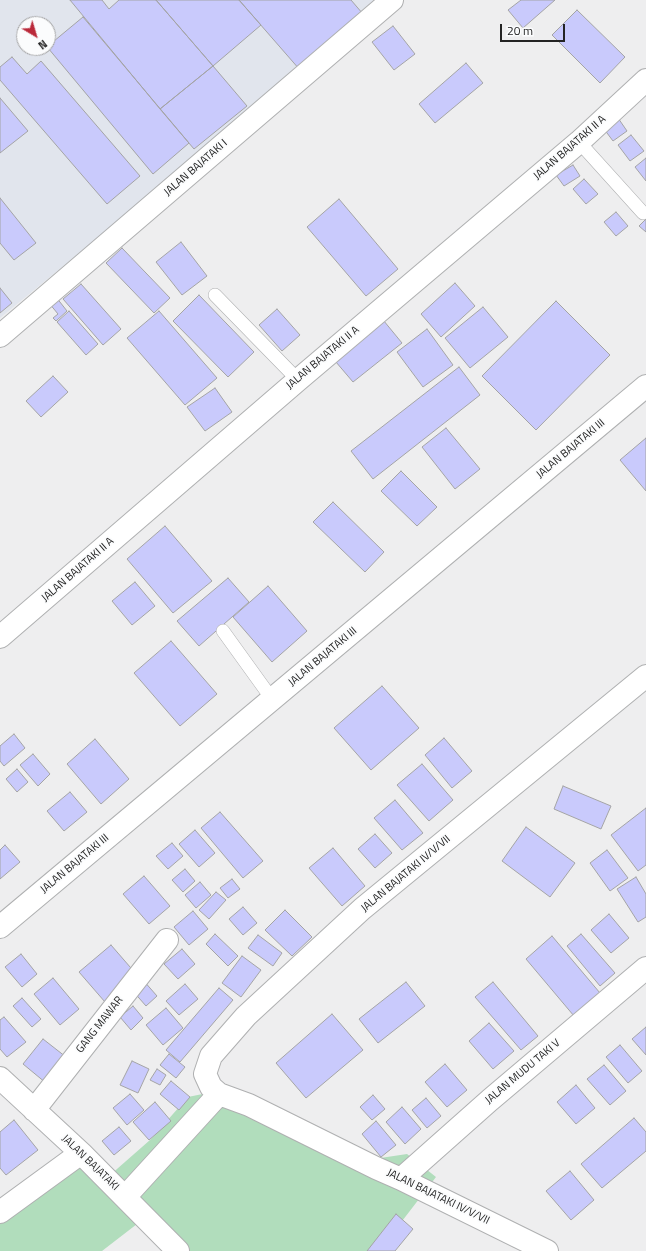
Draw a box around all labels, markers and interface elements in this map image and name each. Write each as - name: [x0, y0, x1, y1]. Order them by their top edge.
- north arrow: [16, 16, 56, 56]
- scale bar: [502, 16, 567, 42]
- text: 20 m: [507, 21, 533, 40]
- text: N: [35, 36, 51, 53]
- street label: JALAN BAJATAKI II A: [531, 113, 609, 183]
- street label: JALAN BAJATAKI I: [162, 137, 230, 199]
- street label: JALAN BAJATAKI II A: [284, 324, 362, 392]
- street label: JALAN BAJATAKI III: [534, 417, 608, 481]
- street label: JALAN BAJATAKI II A: [39, 535, 117, 605]
- street label: JALAN BAJATAKI III: [286, 625, 360, 689]
- street label: JALAN BAJATAKI III: [38, 832, 112, 896]
- street label: JALAN BAJATAKI IV/V/VII: [359, 833, 453, 915]
- street label: GANG MAWAR: [74, 994, 126, 1056]
- street label: JALAN MUDU TAKI V: [483, 1037, 563, 1107]
- street label: JALAN BAJATAKI: [59, 1132, 121, 1194]
- street label: JALAN BAJATAKI IV/V/VII: [385, 1166, 491, 1228]

